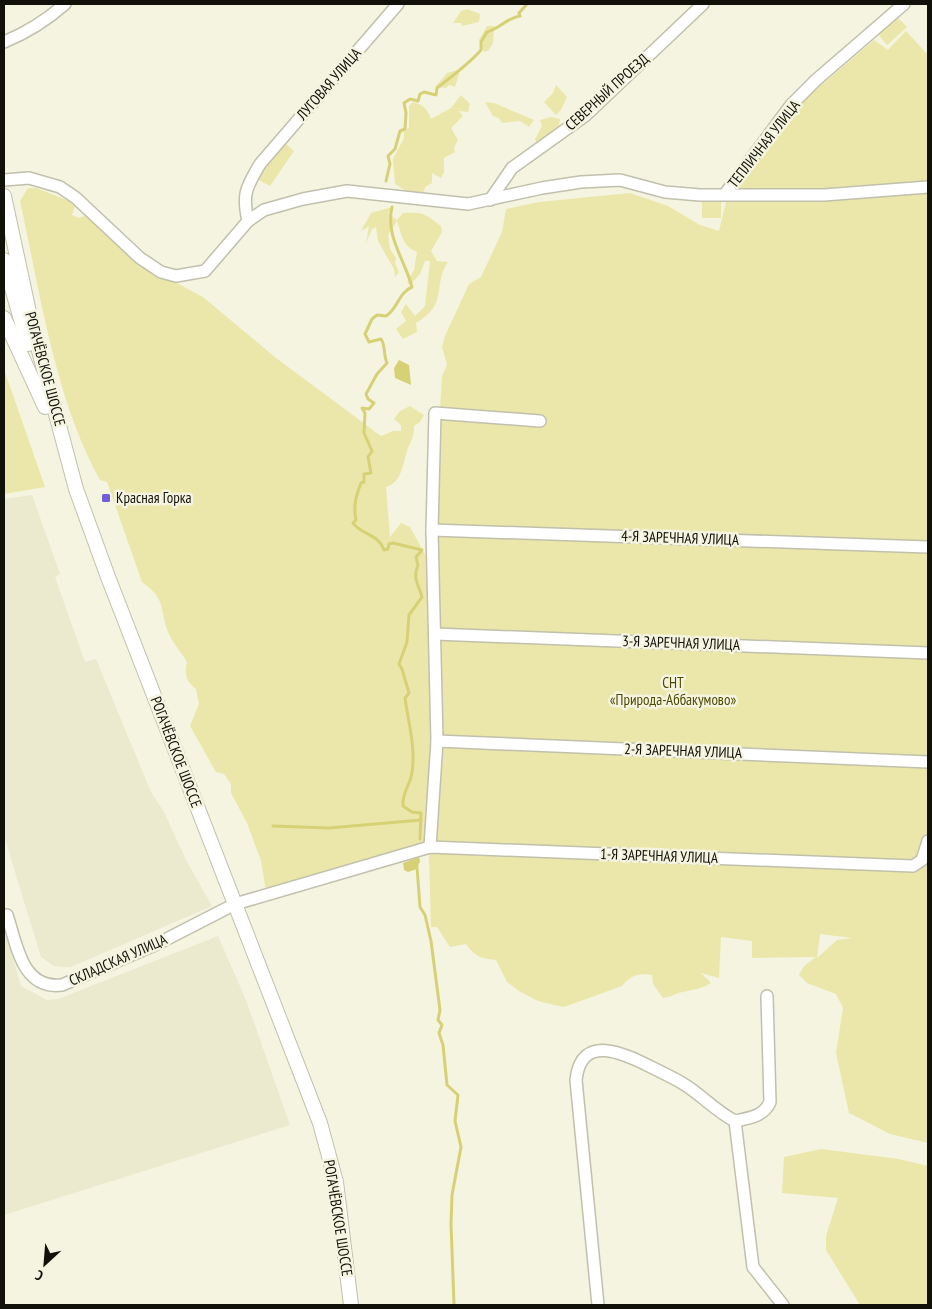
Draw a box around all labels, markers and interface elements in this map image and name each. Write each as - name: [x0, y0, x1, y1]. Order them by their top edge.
- street label: ЛУГОВАЯ УЛИЦА: [292, 43, 366, 124]
- street label: СЕВЕРНЫЙ ПРОЕЗД: [561, 49, 652, 134]
- street label: ТЕПЛИЧНАЯ УЛИЦА: [723, 95, 804, 192]
- street label: РОГАЧЁВСКОЕ ШОССЕ: [21, 310, 70, 428]
- place label: Красная Горка: [116, 488, 192, 507]
- marker: Красная Горка: [100, 492, 112, 504]
- street label: 4-Я ЗАРЕЧНАЯ УЛИЦА: [621, 526, 740, 549]
- street label: 3-Я ЗАРЕЧНАЯ УЛИЦА: [622, 631, 741, 654]
- park label: СНТ «Природа-Аббакумово»: [610, 673, 736, 709]
- street label: РОГАЧЁВСКОЕ ШОССЕ: [147, 694, 206, 810]
- street label: 2-Я ЗАРЕЧНАЯ УЛИЦА: [624, 739, 743, 762]
- street label: 1-Я ЗАРЕЧНАЯ УЛИЦА: [600, 844, 719, 867]
- street label: СКЛАДСКАЯ УЛИЦА: [66, 929, 171, 990]
- street label: РОГАЧЁВСКОЕ ШОССЕ: [320, 1158, 357, 1277]
- north arrow: [20, 1239, 70, 1289]
- text: С: [32, 1266, 46, 1285]

